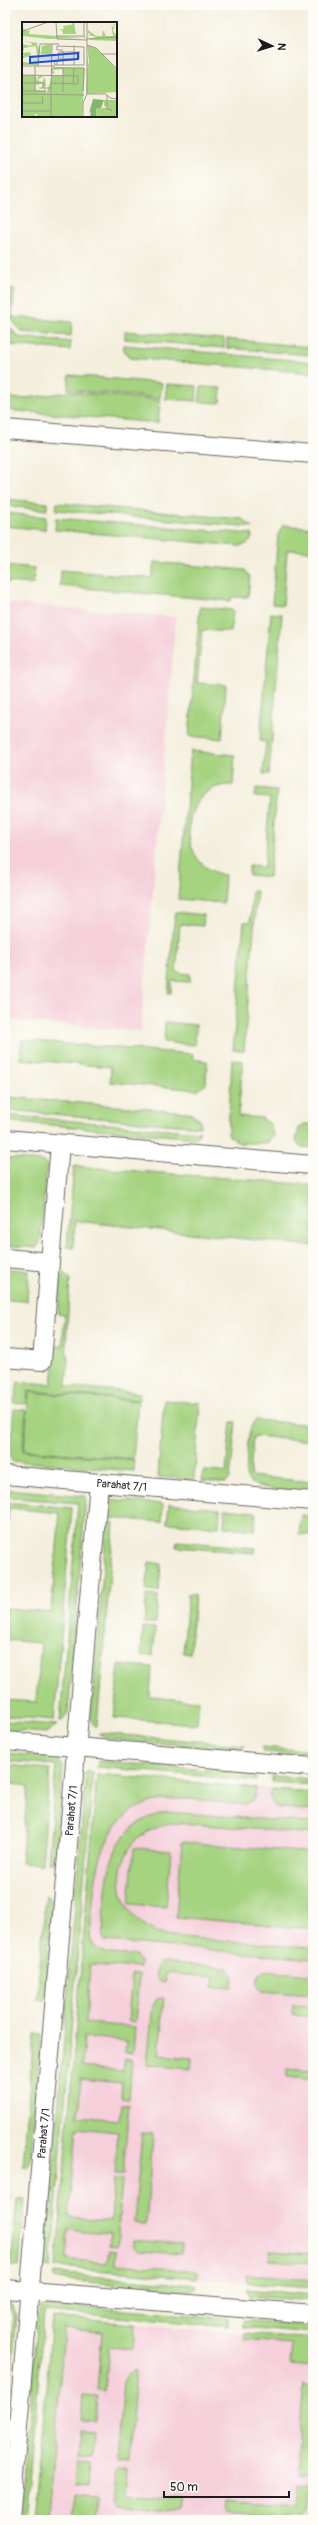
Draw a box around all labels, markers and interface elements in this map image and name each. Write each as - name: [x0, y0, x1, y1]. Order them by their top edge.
- inset map: [22, 22, 117, 117]
- north arrow: [252, 26, 292, 66]
- text: N: [275, 42, 288, 51]
- street label: Parahat 7/1: [96, 1476, 147, 1493]
- street label: Parahat 7/1: [62, 1785, 80, 1836]
- street label: Parahat 7/1: [35, 2108, 52, 2159]
- scale bar: [164, 2473, 289, 2499]
- text: 50 m: [170, 2480, 198, 2495]

